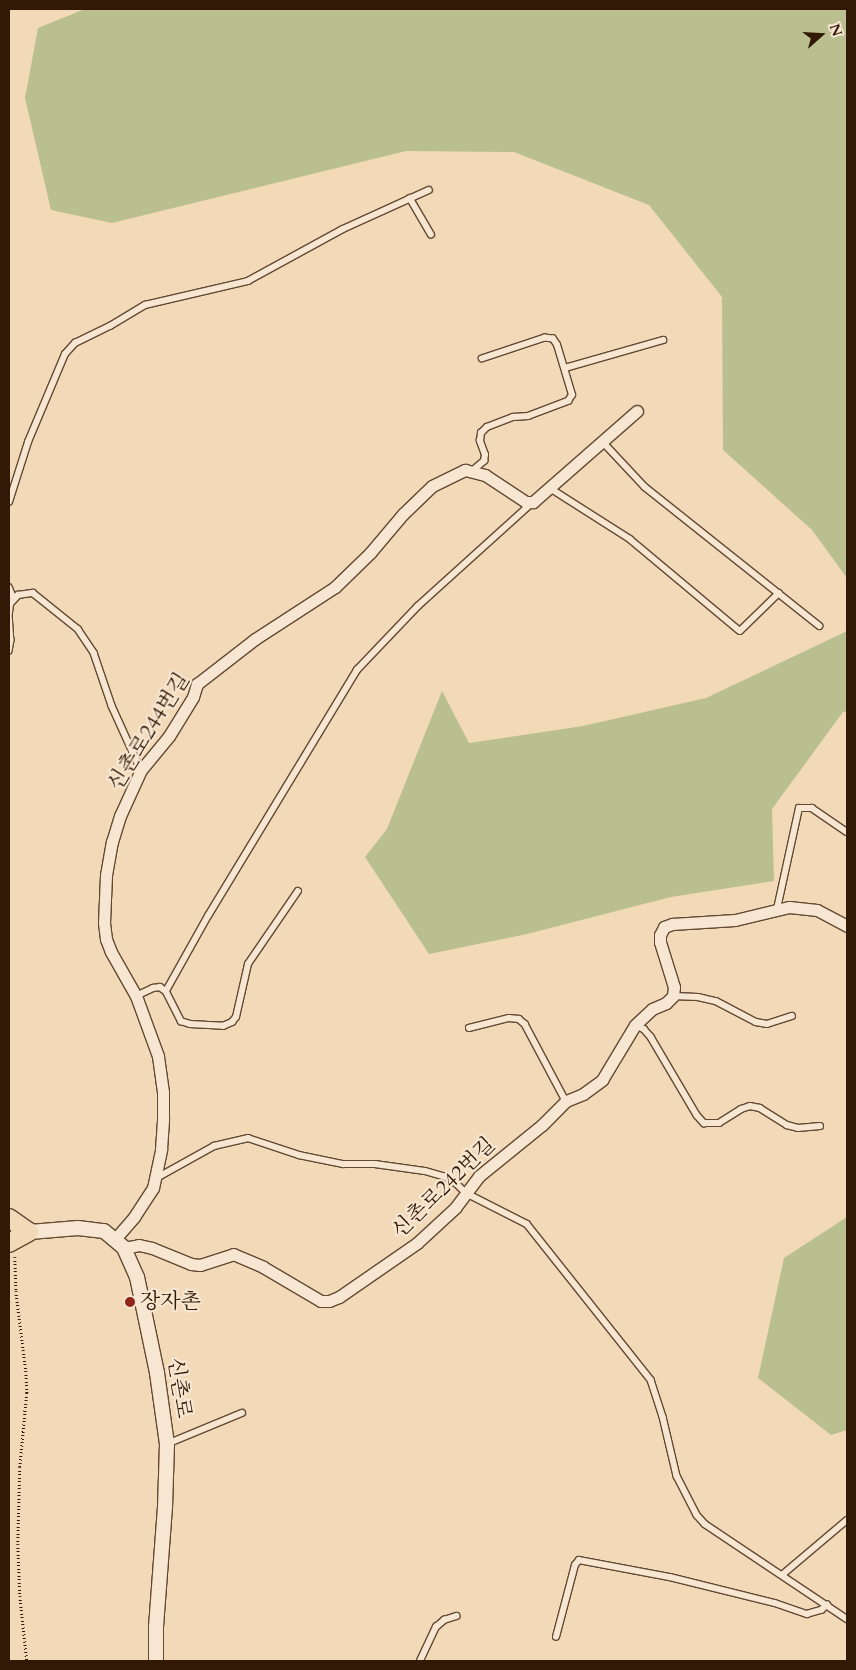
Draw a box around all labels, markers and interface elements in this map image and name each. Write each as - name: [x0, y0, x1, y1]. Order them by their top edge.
- north arrow: [796, 10, 846, 60]
- text: N: [825, 21, 847, 39]
- street label: 신촌로244번길: [103, 669, 195, 795]
- street label: 신촌로242번길: [387, 1132, 501, 1244]
- place label: 장자촌: [140, 1289, 201, 1315]
- marker: 장자촌: [124, 1296, 136, 1308]
- street label: 신촌로: [162, 1356, 196, 1420]

